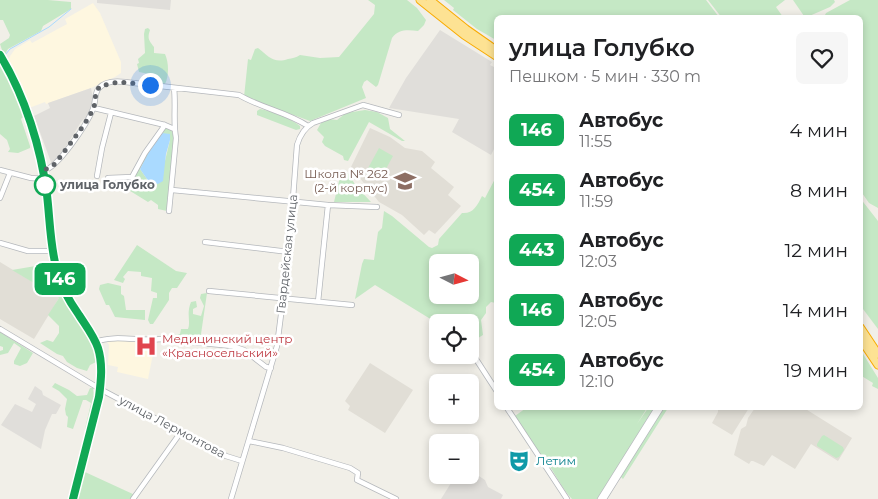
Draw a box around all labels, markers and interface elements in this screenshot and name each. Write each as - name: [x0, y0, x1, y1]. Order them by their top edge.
- button: heart: [796, 32, 848, 84]
- text: улица Голубко: [509, 33, 695, 62]
- text: Пешком · 5 мин · 330 m: [509, 67, 701, 86]
- your location: [138, 73, 163, 98]
- text: Автобус: [579, 109, 663, 132]
- text: 146: [521, 119, 552, 141]
- text: 4 мин: [790, 119, 848, 142]
- text: 11:55: [579, 132, 612, 151]
- place label: Школа № 262 (2-й корпус): [304, 166, 388, 195]
- school or university icon: Школа № 262 (2-й корпус): [392, 168, 418, 194]
- text: Автобус: [580, 169, 664, 192]
- marker: улица Голубко: [34, 174, 56, 196]
- place label: улица Голубко: [59, 177, 155, 192]
- text: 454: [519, 179, 555, 201]
- text: 8 мин: [790, 179, 848, 202]
- text: 11:59: [580, 192, 613, 211]
- street label: Гвардейская улица: [273, 194, 300, 314]
- text: Автобус: [579, 229, 664, 252]
- text: 443: [519, 239, 554, 261]
- text: 12 мин: [784, 239, 848, 262]
- text: 12:03: [579, 252, 617, 271]
- north arrow: [429, 254, 479, 304]
- map controls: [429, 254, 479, 484]
- line badge: 146: [31, 263, 89, 295]
- text: 146: [45, 268, 75, 290]
- text: Автобус: [579, 289, 663, 312]
- text: 146: [521, 299, 552, 321]
- text: 14 мин: [783, 299, 848, 322]
- text: 12:05: [579, 312, 617, 331]
- button: locate: [429, 314, 479, 364]
- place label: Медицинский центр «Красносельский»: [162, 331, 293, 360]
- hospital icon: Медицинский центр «Красносельский»: [133, 333, 159, 359]
- text: Автобус: [580, 349, 664, 372]
- text: 454: [519, 359, 555, 381]
- text: 19 мин: [784, 359, 848, 382]
- text: 12:10: [580, 372, 614, 391]
- button: +: [429, 374, 479, 424]
- street label: улица Лермонтова: [116, 392, 228, 461]
- button: −: [429, 434, 479, 484]
- theatre icon: Летим: [506, 448, 532, 474]
- place label: Летим: [536, 453, 576, 468]

